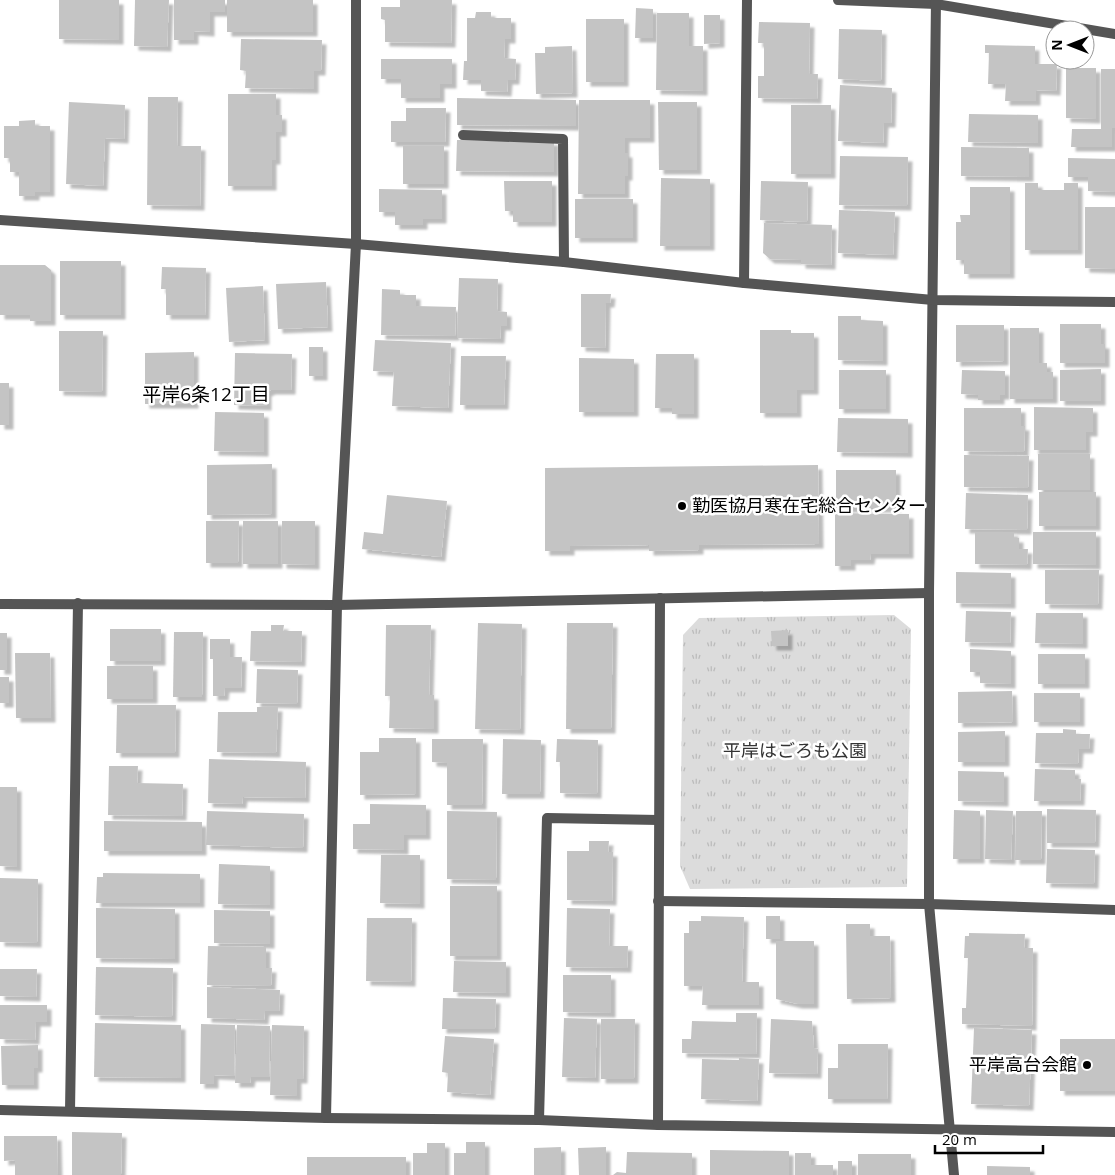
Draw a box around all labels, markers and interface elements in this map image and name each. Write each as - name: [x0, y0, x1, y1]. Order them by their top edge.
- north arrow: [1045, 20, 1095, 70]
- text: N: [1047, 39, 1066, 51]
- district label: 平岸6条12丁目: [142, 381, 270, 407]
- place label: 勤医協月寒在宅総合センター: [692, 493, 926, 517]
- marker: 勤医協月寒在宅総合センター: [676, 500, 688, 512]
- park label: 平岸はごろも公園: [723, 738, 867, 762]
- place label: 平岸高台会館: [969, 1052, 1077, 1076]
- marker: 平岸高台会館: [1081, 1059, 1093, 1071]
- scale bar: [935, 1122, 1042, 1154]
- text: 20 m: [942, 1129, 977, 1149]

